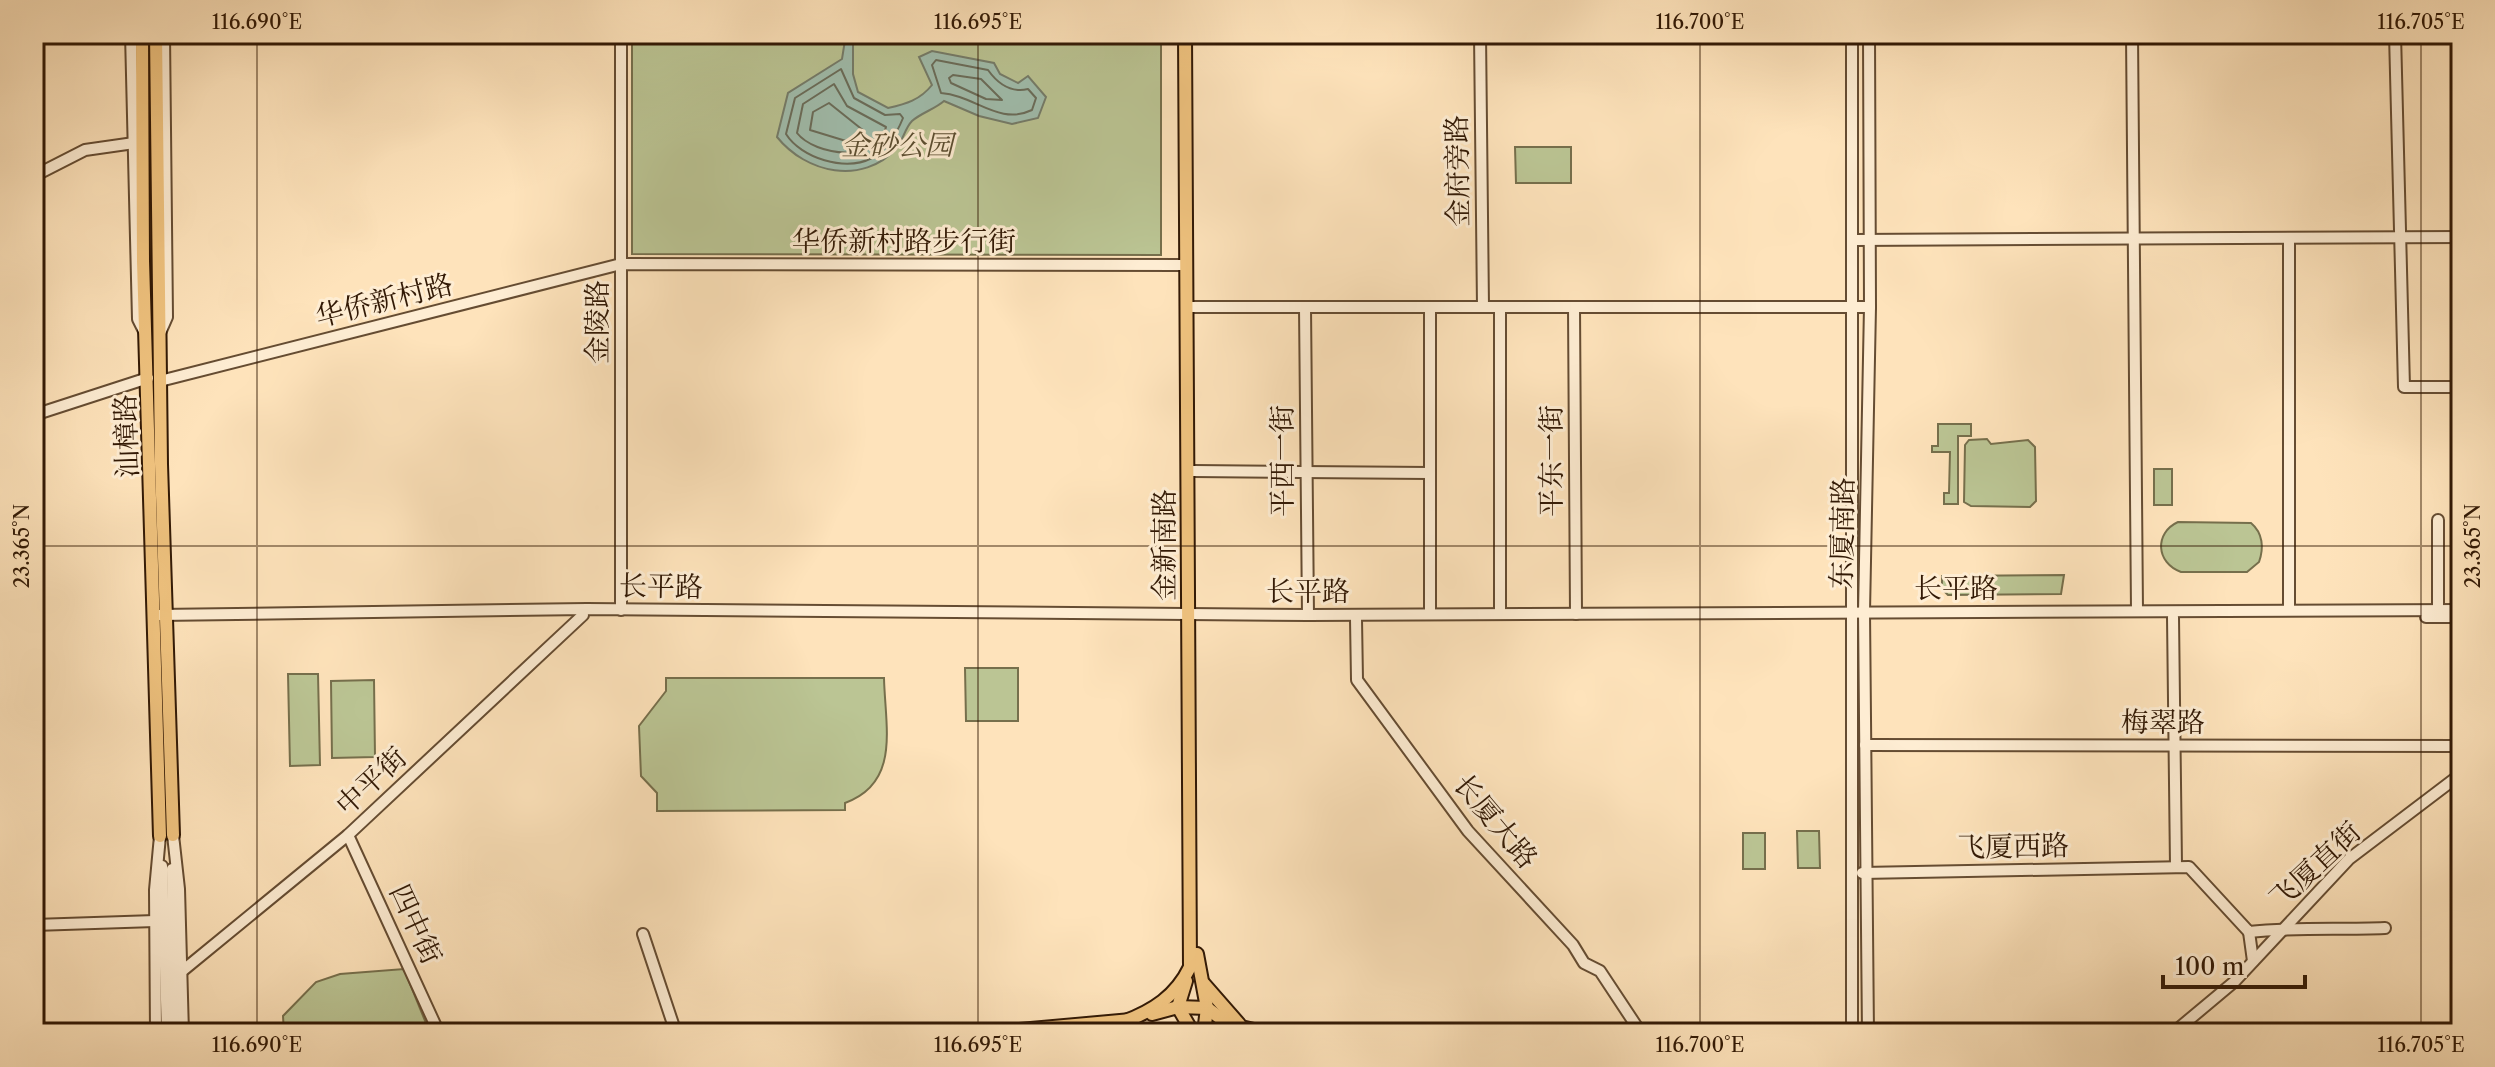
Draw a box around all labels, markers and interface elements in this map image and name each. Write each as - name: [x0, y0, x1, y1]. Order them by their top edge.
- text: 116.690°E: [212, 10, 302, 34]
- text: 116.695°E: [934, 10, 1022, 34]
- text: 116.700°E: [1655, 10, 1745, 34]
- text: 116.705°E: [2377, 10, 2465, 34]
- street label: 金府旁路: [1439, 115, 1475, 227]
- park label: 金砂公园: [841, 128, 957, 162]
- street label: 华侨新村路步行街: [792, 224, 1016, 258]
- street label: 华侨新村路: [312, 267, 456, 333]
- street label: 金陵路: [580, 280, 614, 364]
- street label: 汕樟路: [108, 393, 144, 479]
- street label: 平西一街: [1265, 405, 1299, 517]
- street label: 平东一街: [1534, 405, 1568, 517]
- street label: 东厦南路: [1824, 477, 1860, 589]
- street label: 金新南路: [1147, 489, 1181, 601]
- text: 23.365°N: [10, 504, 34, 588]
- text: 23.365°N: [2461, 504, 2485, 588]
- street label: 长平路: [619, 568, 703, 604]
- street label: 长平路: [1914, 571, 1998, 605]
- street label: 长平路: [1266, 574, 1350, 608]
- street label: 梅翠路: [2121, 705, 2205, 739]
- street label: 中平街: [329, 740, 413, 822]
- street label: 长厦大路: [1447, 767, 1545, 875]
- street label: 飞厦直街: [2262, 814, 2368, 916]
- street label: 飞厦西路: [1957, 828, 2069, 864]
- street label: 四中街: [383, 879, 449, 969]
- scale bar: [2163, 939, 2305, 989]
- text: 100 m: [2175, 952, 2244, 981]
- text: 116.690°E: [212, 1033, 302, 1057]
- text: 116.695°E: [934, 1033, 1022, 1057]
- text: 116.700°E: [1655, 1033, 1745, 1057]
- text: 116.705°E: [2377, 1033, 2465, 1057]

